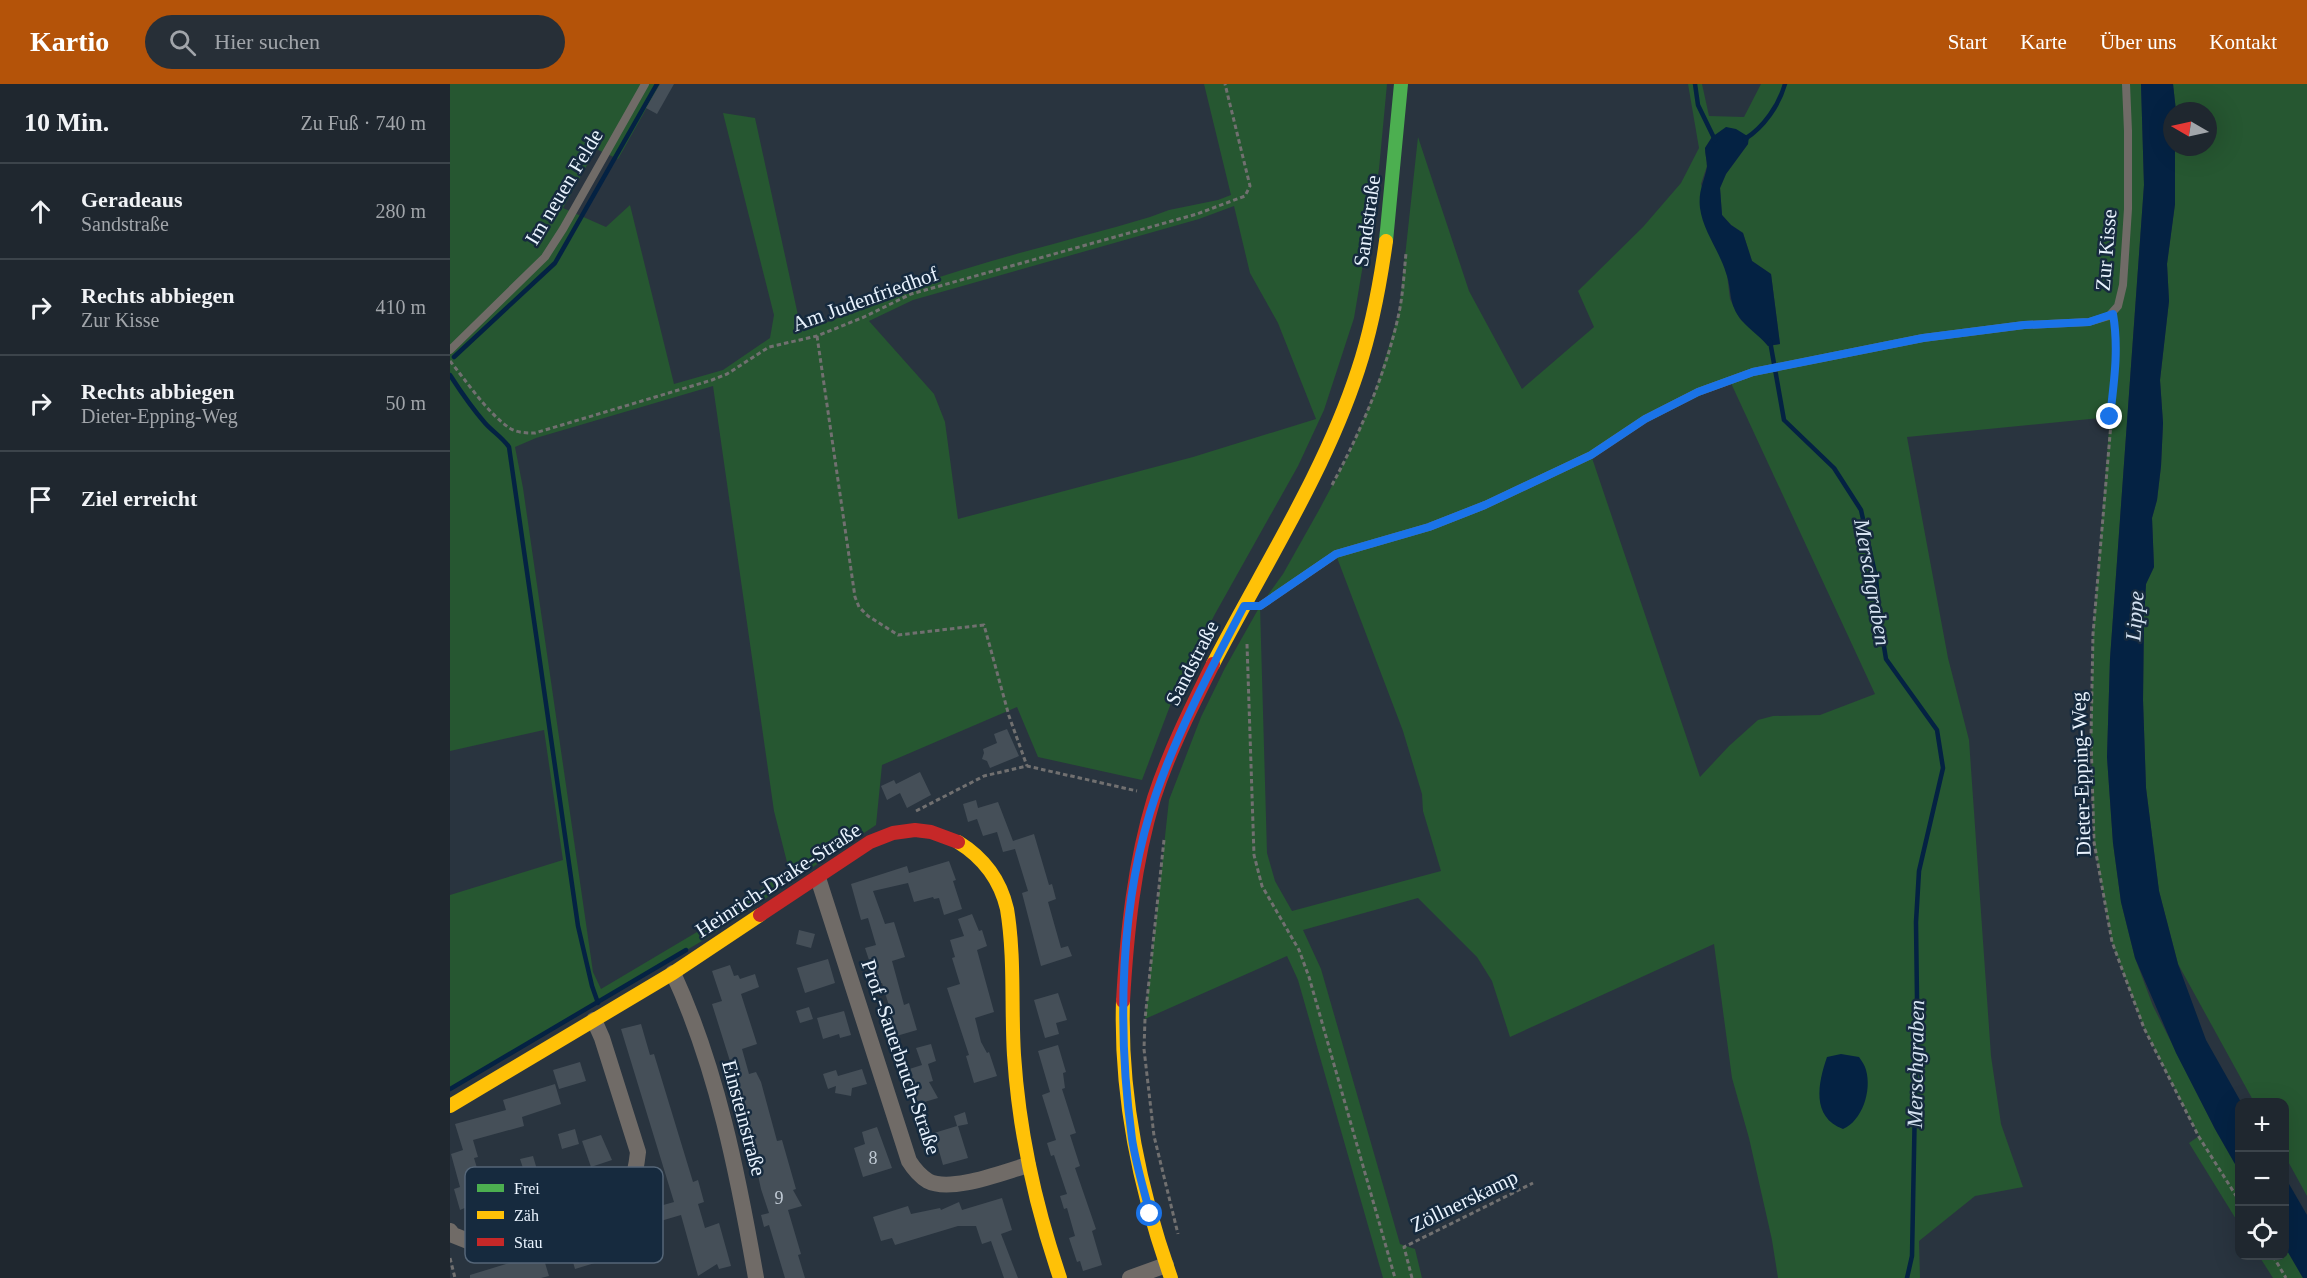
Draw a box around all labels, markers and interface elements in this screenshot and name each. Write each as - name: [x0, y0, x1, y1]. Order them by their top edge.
- search box: [145, 15, 565, 69]
- text: Kartio: [30, 26, 109, 57]
- icon: search: [166, 26, 199, 59]
- text: Hier suchen: [214, 29, 320, 54]
- text: Start: [1948, 30, 1987, 54]
- text: Karte: [2020, 30, 2067, 54]
- text: Über uns: [2100, 30, 2176, 54]
- text: Kontakt: [2209, 30, 2277, 54]
- north arrow: [2163, 102, 2217, 156]
- text: 10 Min.: [24, 108, 109, 137]
- text: Zu Fuß · 740 m: [300, 112, 426, 134]
- street label: Im neuen Felde: [520, 125, 608, 249]
- street label: Sandstraße: [1349, 174, 1385, 268]
- text: Geradeaus: [81, 187, 182, 212]
- icon: ahead: [24, 195, 57, 228]
- text: 280 m: [375, 200, 426, 222]
- street label: Zur Kisse: [2090, 208, 2122, 292]
- text: Sandstraße: [81, 213, 169, 235]
- street label: Am Judenfriedhof: [789, 261, 941, 337]
- text: Rechts abbiegen: [81, 283, 234, 308]
- icon: right: [24, 291, 57, 324]
- text: 410 m: [375, 296, 426, 318]
- text: Zur Kisse: [81, 309, 159, 331]
- text: Rechts abbiegen: [81, 379, 234, 404]
- icon: right: [24, 387, 57, 420]
- text: 50 m: [385, 392, 426, 414]
- route end: [2096, 403, 2122, 429]
- text: Dieter-Epping-Weg: [81, 405, 238, 427]
- icon: arrive: [24, 483, 57, 516]
- text: Ziel erreicht: [81, 486, 197, 511]
- water label: Merschgraben: [1849, 516, 1896, 647]
- water label: Lippe: [2120, 590, 2149, 643]
- street label: Sandstraße: [1160, 616, 1224, 710]
- street label: Dieter-Epping-Weg: [2066, 691, 2096, 857]
- street label: Heinrich-Drake-Straße: [691, 818, 865, 942]
- street label: Prof.-Sauerbruch-Straße: [856, 956, 946, 1158]
- water label: Merschgraben: [1902, 1000, 1929, 1129]
- street label: Einsteinstraße: [717, 1057, 771, 1179]
- map controls: [2235, 1098, 2289, 1260]
- button: +: [2235, 1098, 2289, 1152]
- house number: 8: [869, 1148, 878, 1168]
- button: −: [2235, 1152, 2289, 1206]
- street label: Zöllnerskamp: [1406, 1165, 1522, 1237]
- legend: [465, 1167, 663, 1263]
- text: Frei: [514, 1180, 540, 1197]
- house number: 9: [775, 1188, 784, 1208]
- route start: [1136, 1200, 1162, 1226]
- button: locate: [2235, 1206, 2289, 1260]
- text: Zäh: [514, 1207, 539, 1224]
- text: Stau: [514, 1234, 542, 1251]

